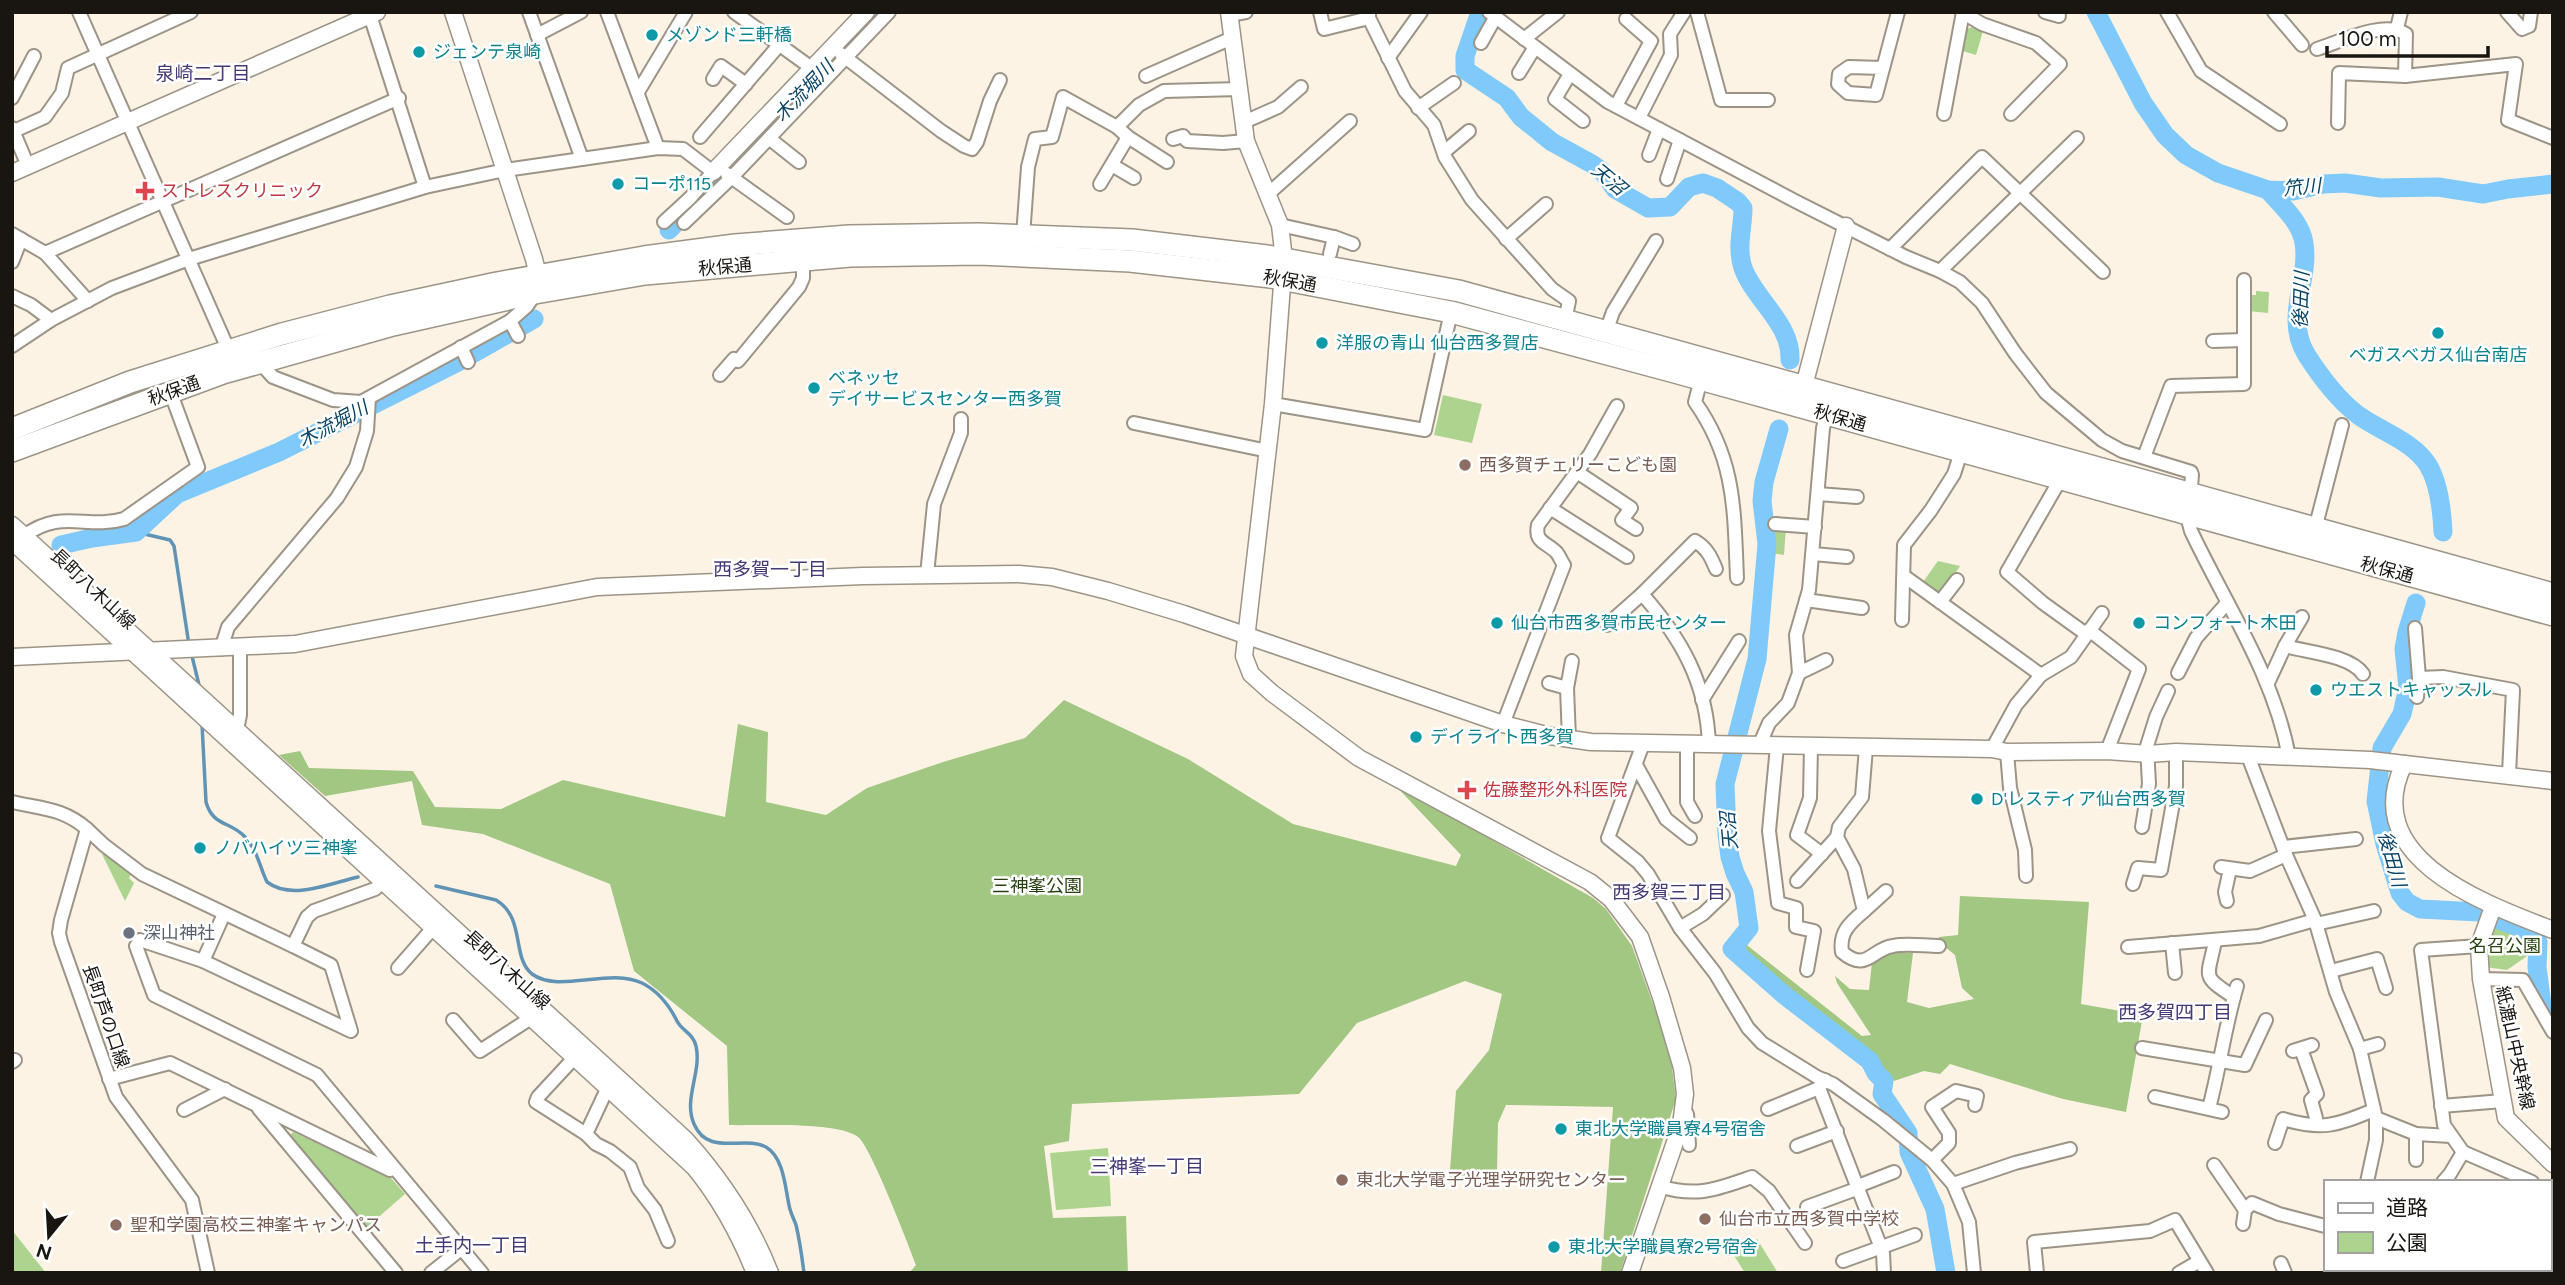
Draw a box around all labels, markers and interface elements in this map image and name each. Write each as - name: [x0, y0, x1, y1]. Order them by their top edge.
- scale bar: [2327, 14, 2488, 58]
- place label: メゾンド三軒橋: [666, 24, 792, 46]
- text: 100 m: [2338, 26, 2397, 51]
- marker: メゾンド三軒橋: [644, 27, 660, 43]
- place label: ジェンテ泉崎: [433, 41, 541, 63]
- marker: ジェンテ泉崎: [411, 44, 427, 60]
- water label: 木流堀川: [769, 54, 840, 126]
- district label: 泉崎二丁目: [155, 62, 251, 85]
- water label: 天沼: [1587, 158, 1633, 202]
- place label: コーポ115: [632, 173, 711, 195]
- water label: 笊川: [2282, 174, 2324, 200]
- marker: コーポ115: [610, 176, 626, 192]
- place label: ストレスクリニック: [161, 180, 323, 202]
- marker: ストレスクリニック: [135, 181, 155, 201]
- street label: 秋保通: [697, 254, 753, 280]
- street label: 秋保通: [1262, 265, 1318, 297]
- water label: 後田川: [2289, 269, 2314, 329]
- marker: ベガスベガス仙台南店: [2430, 325, 2446, 341]
- place label: 洋服の青山 仙台西多賀店: [1336, 332, 1538, 354]
- marker: 洋服の青山 仙台西多賀店: [1314, 335, 1330, 351]
- place label: ベガスベガス仙台南店: [2349, 344, 2527, 366]
- place label: ベネッセ デイサービスセンター西多賀: [828, 367, 1062, 410]
- street label: 秋保通: [145, 371, 203, 411]
- marker: ベネッセ デイサービスセンター西多賀: [806, 380, 822, 396]
- water label: 木流堀川: [294, 395, 374, 452]
- street label: 秋保通: [1811, 400, 1869, 436]
- place label: 西多賀チェリーこども園: [1479, 454, 1677, 476]
- marker: 西多賀チェリーこども園: [1457, 457, 1473, 473]
- street label: 長町八木山線: [46, 544, 140, 634]
- street label: 秋保通: [2358, 552, 2416, 588]
- district label: 西多賀一丁目: [713, 558, 827, 581]
- place label: 仙台市西多賀市民センター: [1511, 612, 1727, 634]
- place label: コンフォート木田: [2153, 612, 2296, 634]
- marker: 仙台市西多賀市民センター: [1489, 615, 1505, 631]
- marker: コンフォート木田: [2131, 615, 2147, 631]
- place label: ウエストキャッスル: [2330, 679, 2492, 701]
- marker: ウエストキャッスル: [2308, 682, 2324, 698]
- place label: デイライト西多賀: [1430, 726, 1574, 748]
- marker: デイライト西多賀: [1408, 729, 1424, 745]
- place label: 佐藤整形外科医院: [1483, 779, 1627, 801]
- marker: 佐藤整形外科医院: [1457, 780, 1477, 800]
- place label: D'レスティア仙台西多賀: [1991, 788, 2186, 810]
- marker: D'レスティア仙台西多賀: [1969, 791, 1985, 807]
- water label: 天沼: [1716, 808, 1742, 851]
- water label: 後田川: [2373, 828, 2411, 891]
- place label: ノバハイツ三神峯: [214, 837, 358, 859]
- marker: ノバハイツ三神峯: [192, 840, 208, 856]
- park label: 三神峯公園: [992, 875, 1082, 897]
- district label: 西多賀三丁目: [1612, 881, 1726, 904]
- place label: 深山神社: [143, 922, 215, 944]
- marker: 深山神社: [121, 925, 137, 941]
- street label: 長町八木山線: [460, 926, 554, 1014]
- park label: 名召公園: [2469, 935, 2541, 957]
- street label: 長町芦の口線: [78, 961, 134, 1071]
- street label: 紙漉山中央幹線: [2491, 984, 2539, 1112]
- district label: 西多賀四丁目: [2118, 1001, 2232, 1024]
- place label: 東北大学職員寮4号宿舎: [1575, 1118, 1766, 1140]
- marker: 東北大学職員寮4号宿舎: [1553, 1121, 1569, 1137]
- district label: 三神峯一丁目: [1090, 1155, 1204, 1178]
- place label: 東北大学電子光理学研究センター: [1356, 1169, 1626, 1191]
- marker: 東北大学電子光理学研究センター: [1334, 1172, 1350, 1188]
- legend: [2324, 1180, 2551, 1271]
- text: 道路: [2386, 1195, 2428, 1220]
- north arrow: [14, 1201, 84, 1271]
- place label: 仙台市立西多賀中学校: [1719, 1208, 1899, 1230]
- marker: 仙台市立西多賀中学校: [1697, 1211, 1713, 1227]
- place label: 聖和学園高校三神峯キャンパス: [130, 1214, 382, 1236]
- marker: 聖和学園高校三神峯キャンパス: [108, 1217, 124, 1233]
- text: 公園: [2386, 1230, 2428, 1255]
- district label: 土手内一丁目: [415, 1234, 529, 1257]
- place label: 東北大学職員寮2号宿舎: [1568, 1236, 1758, 1258]
- text: N: [33, 1238, 54, 1265]
- marker: 東北大学職員寮2号宿舎: [1546, 1239, 1562, 1255]

